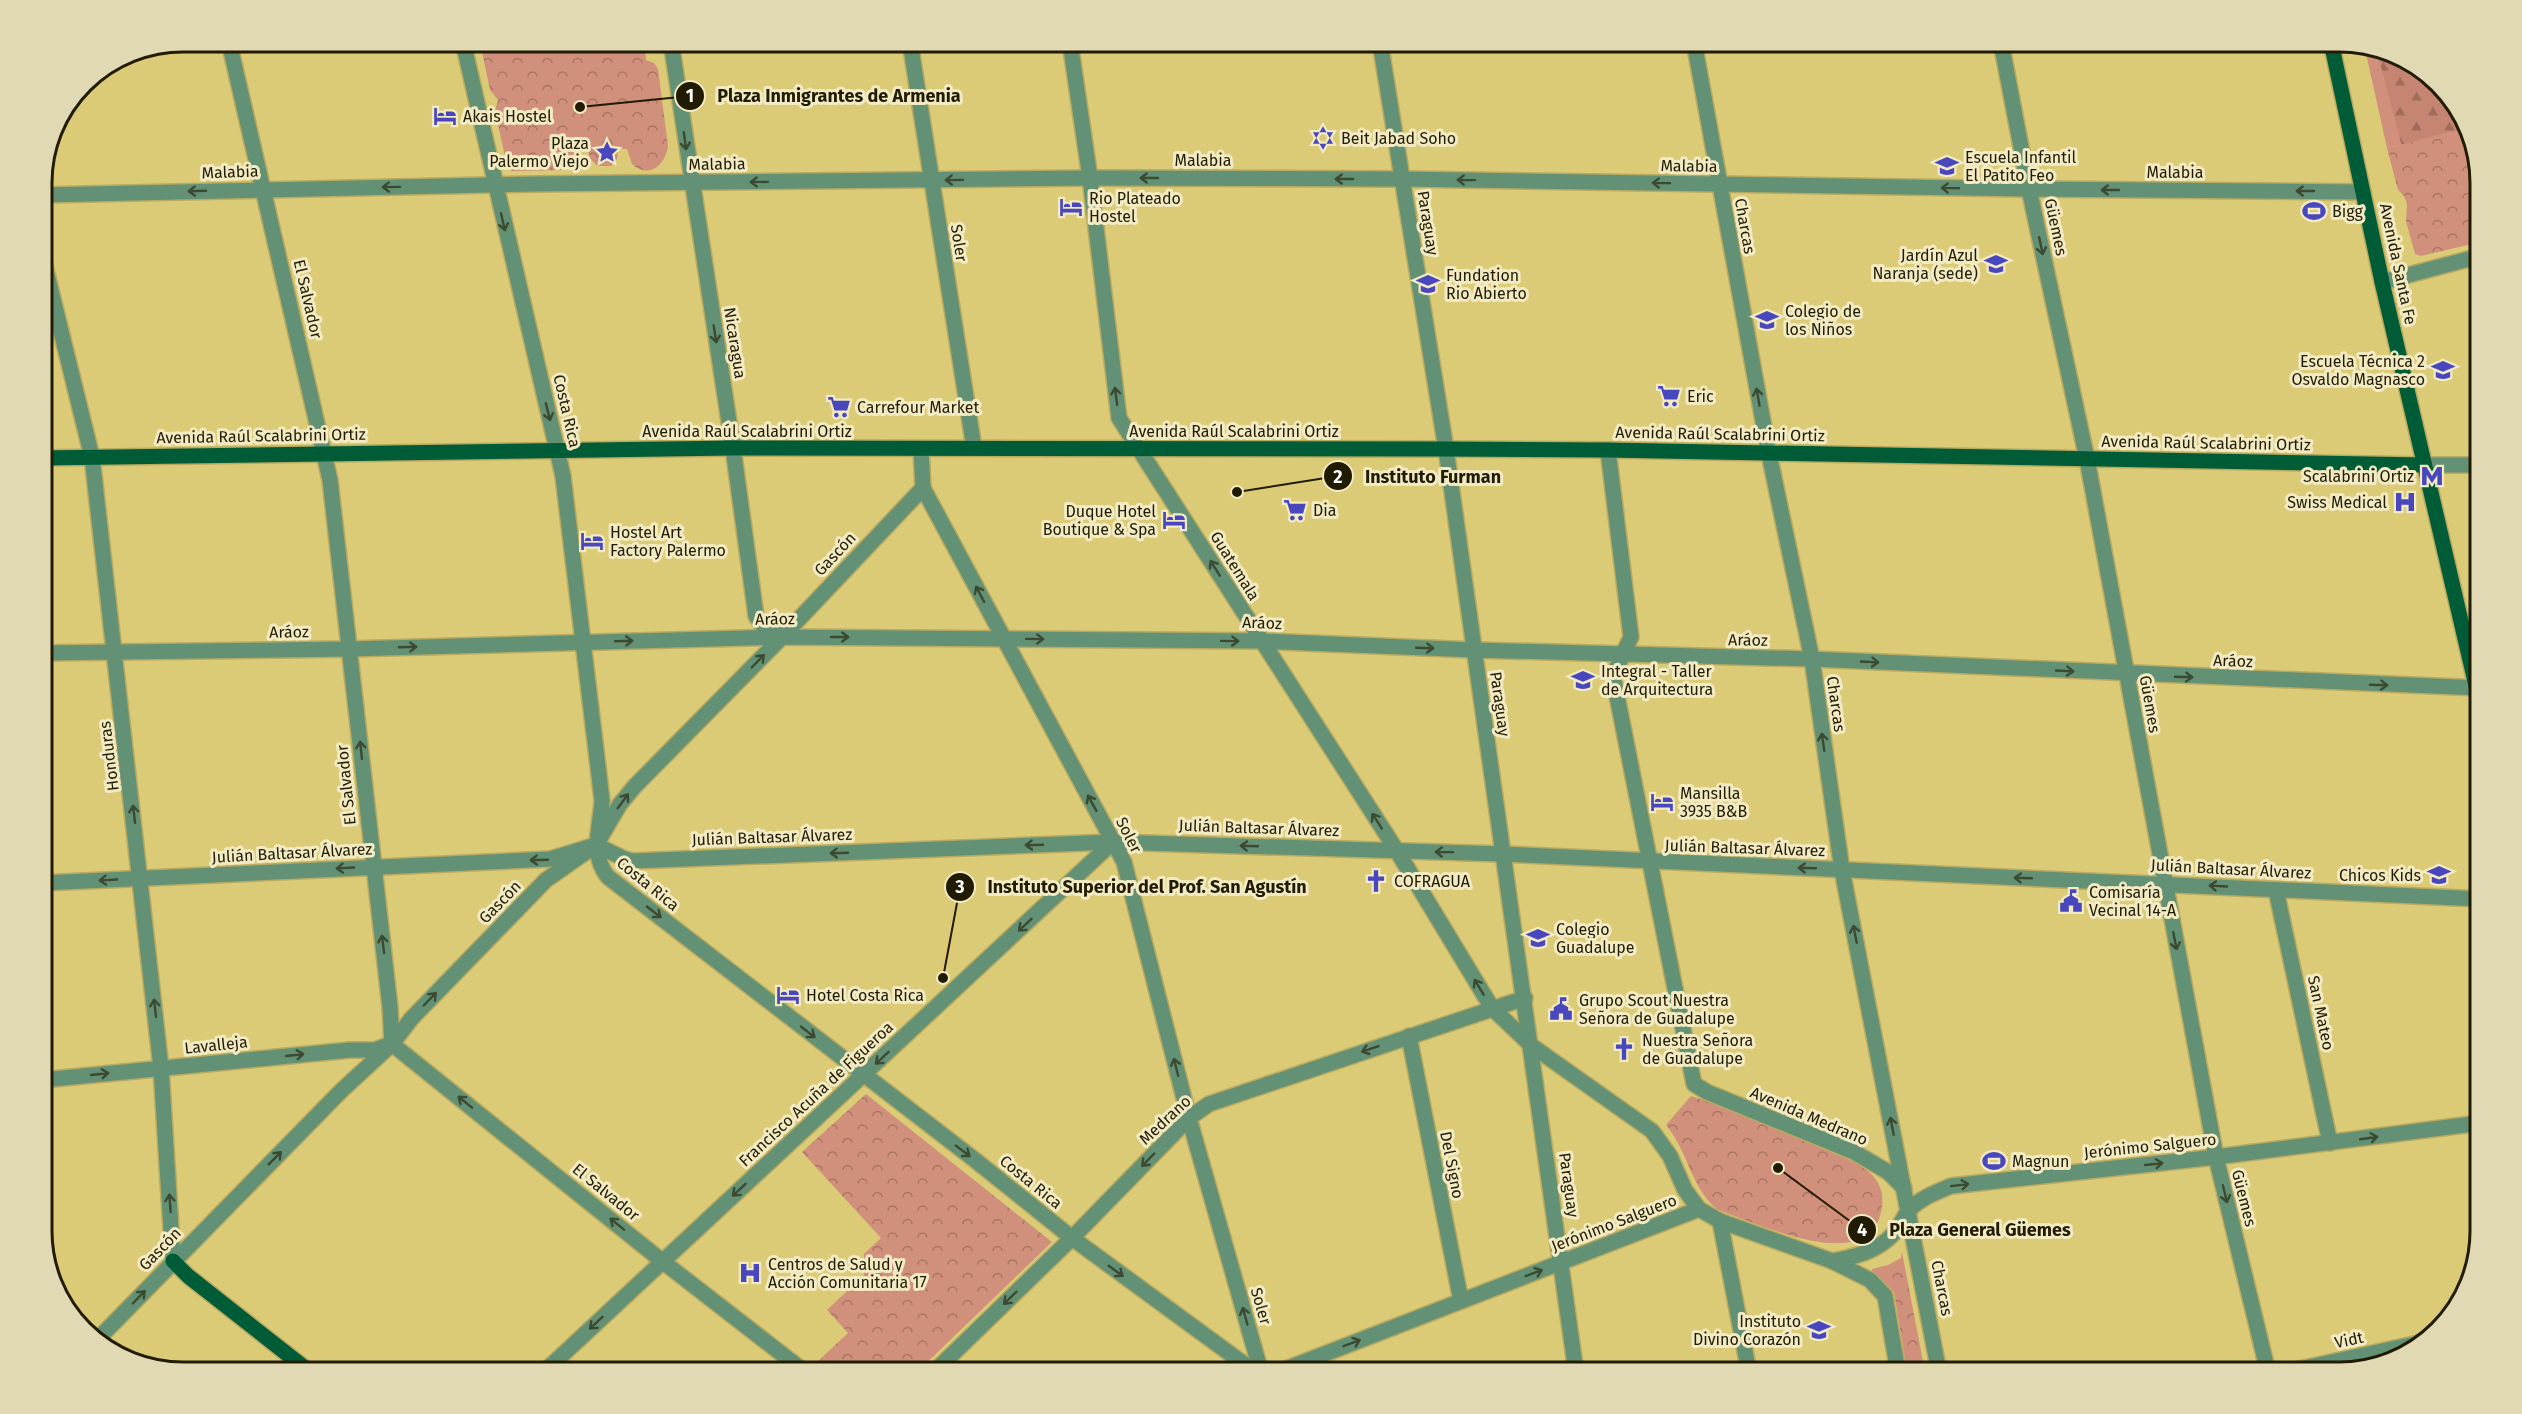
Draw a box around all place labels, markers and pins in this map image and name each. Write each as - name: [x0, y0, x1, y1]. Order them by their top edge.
- callout: Plaza Inmigrantes de Armenia: [675, 78, 973, 114]
- hotel icon: Akais Hostel: [432, 103, 458, 129]
- place label: Akais Hostel: [463, 107, 552, 126]
- synagogue icon: Beit Jabad Soho: [1310, 125, 1336, 151]
- place label: Beit Jabad Soho: [1341, 129, 1456, 148]
- place label: Plaza Palermo Viejo: [489, 134, 589, 171]
- place icon: Plaza Palermo Viejo: [594, 139, 620, 165]
- place label: Escuela Infantil El Patito Feo: [1965, 148, 2076, 185]
- school or university icon: Escuela Infantil El Patito Feo: [1934, 153, 1960, 179]
- place label: Rio Plateado Hostel: [1089, 189, 1181, 226]
- hotel icon: Rio Plateado Hostel: [1058, 194, 1084, 220]
- sports icon: Bigg: [2301, 198, 2327, 224]
- place label: Bigg: [2332, 202, 2364, 221]
- place label: Jardín Azul Naranja (sede): [1872, 246, 1978, 283]
- school or university icon: Jardín Azul Naranja (sede): [1983, 251, 2009, 277]
- place label: Fundation Rio Abierto: [1446, 266, 1527, 303]
- school or university icon: Fundation Rio Abierto: [1415, 271, 1441, 297]
- place label: Colegio de los Niños: [1785, 302, 1861, 339]
- school or university icon: Colegio de los Niños: [1754, 307, 1780, 333]
- place label: Escuela Técnica 2 Osvaldo Magnasco: [2291, 352, 2425, 389]
- school or university icon: Escuela Técnica 2 Osvaldo Magnasco: [2430, 357, 2456, 383]
- supermarket icon: Eric: [1656, 383, 1682, 409]
- place label: Eric: [1687, 387, 1714, 406]
- supermarket icon: Carrefour Market: [826, 394, 852, 420]
- place label: Carrefour Market: [857, 398, 979, 417]
- callout: Instituto Furman: [1323, 458, 1513, 494]
- metro station icon: Scalabrini Ortiz: [2419, 463, 2445, 489]
- place label: Scalabrini Ortiz: [2303, 467, 2414, 486]
- hospital icon: Swiss Medical: [2392, 489, 2418, 515]
- place label: Swiss Medical: [2287, 493, 2387, 512]
- supermarket icon: Dia: [1282, 497, 1308, 523]
- place label: Dia: [1313, 501, 1337, 520]
- place label: Duque Hotel Boutique & Spa: [1043, 502, 1156, 539]
- hotel icon: Duque Hotel Boutique & Spa: [1161, 507, 1187, 533]
- place label: Hostel Art Factory Palermo: [610, 523, 726, 560]
- hotel icon: Hostel Art Factory Palermo: [579, 528, 605, 554]
- place label: Integral - Taller de Arquitectura: [1601, 662, 1713, 699]
- school or university icon: Integral - Taller de Arquitectura: [1570, 667, 1596, 693]
- place label: Mansilla 3935 B&B: [1680, 784, 1748, 821]
- hotel icon: Mansilla 3935 B&B: [1649, 789, 1675, 815]
- school or university icon: Chicos Kids: [2426, 862, 2452, 888]
- place label: Chicos Kids: [2339, 866, 2421, 885]
- church icon: COFRAGUA: [1363, 868, 1389, 894]
- callout: Instituto Superior del Prof. San Agustín: [945, 869, 1318, 905]
- place label: COFRAGUA: [1394, 872, 1471, 891]
- place label: Comisaría Vecinal 14-A: [2089, 883, 2177, 920]
- public building icon: Comisaría Vecinal 14-A: [2058, 888, 2084, 914]
- place label: Colegio Guadalupe: [1556, 920, 1634, 957]
- school or university icon: Colegio Guadalupe: [1525, 925, 1551, 951]
- hotel icon: Hotel Costa Rica: [775, 982, 801, 1008]
- place label: Hotel Costa Rica: [806, 986, 924, 1005]
- place label: Grupo Scout Nuestra Señora de Guadalupe: [1579, 991, 1735, 1028]
- public building icon: Grupo Scout Nuestra Señora de Guadalupe: [1548, 996, 1574, 1022]
- place label: Nuestra Señora de Guadalupe: [1642, 1031, 1753, 1068]
- church icon: Nuestra Señora de Guadalupe: [1611, 1036, 1637, 1062]
- sports icon: Magnun: [1981, 1148, 2007, 1174]
- place label: Magnun: [2012, 1152, 2069, 1171]
- callout: Plaza General Güemes: [1847, 1212, 2083, 1248]
- place label: Centros de Salud y Acción Comunitaria 17: [768, 1255, 927, 1292]
- hospital icon: Centros de Salud y Acción Comunitaria 17: [737, 1260, 763, 1286]
- place label: Instituto Divino Corazón: [1693, 1312, 1801, 1349]
- school or university icon: Instituto Divino Corazón: [1806, 1317, 1832, 1343]

